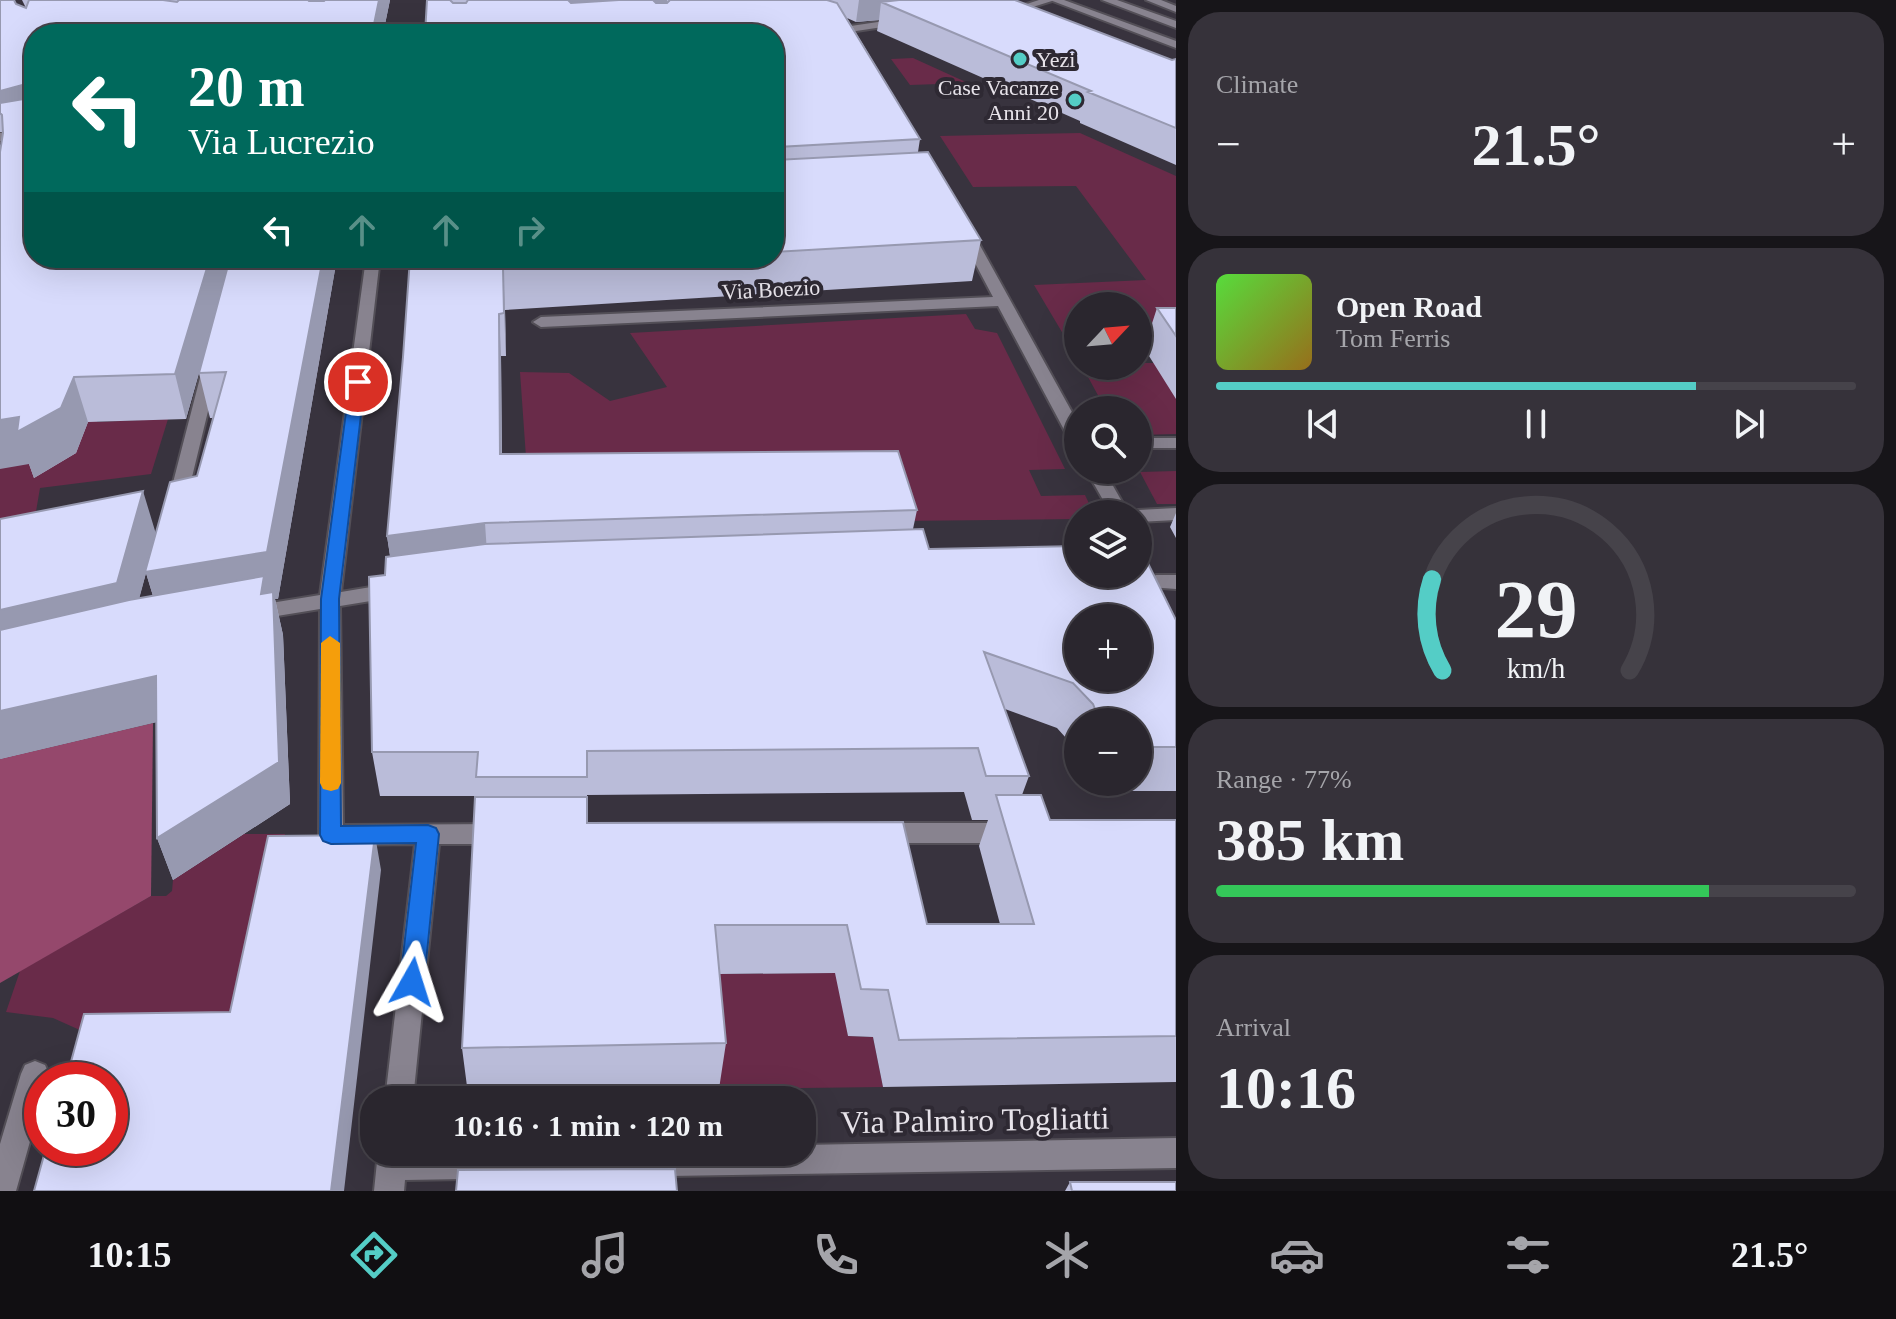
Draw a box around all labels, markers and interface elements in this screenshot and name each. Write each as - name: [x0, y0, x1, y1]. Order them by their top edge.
- place label: Yezi: [1036, 47, 1075, 72]
- marker: Yezi: [1011, 50, 1029, 68]
- icon: left: [56, 56, 160, 160]
- text: 20 m: [188, 56, 305, 118]
- text: Climate: [1216, 70, 1298, 99]
- place label: Case Vacanze Anni 20: [938, 75, 1059, 125]
- marker: Case Vacanze Anni 20: [1066, 91, 1084, 109]
- text: 21.5°: [1472, 112, 1601, 178]
- text: −: [1216, 120, 1241, 169]
- text: +: [1831, 120, 1856, 169]
- text: Via Lucrezio: [188, 122, 375, 162]
- icon: left: [256, 208, 300, 252]
- icon: ahead: [340, 208, 384, 252]
- icon: ahead: [424, 208, 468, 252]
- icon: right: [508, 208, 552, 252]
- street label: Via Boezio: [721, 274, 821, 305]
- text: Open Road: [1336, 290, 1482, 323]
- north arrow: [1064, 292, 1152, 380]
- map controls: [1064, 292, 1152, 796]
- text: Tom Ferris: [1336, 324, 1450, 353]
- pin: [324, 348, 392, 416]
- icon: arrive: [336, 360, 380, 404]
- button: search: [1064, 396, 1152, 484]
- icon: previous: [1301, 402, 1345, 446]
- icon: pause: [1514, 402, 1558, 446]
- icon: next: [1727, 402, 1771, 446]
- button: layers: [1064, 500, 1152, 588]
- text: 29: [1494, 563, 1578, 655]
- button: +: [1064, 604, 1152, 692]
- text: km/h: [1507, 654, 1565, 685]
- button: −: [1064, 708, 1152, 796]
- text: Range · 77%: [1216, 765, 1352, 794]
- text: 385 km: [1216, 807, 1404, 873]
- position arrow: [370, 940, 454, 1024]
- text: Arrival: [1216, 1013, 1291, 1042]
- text: 10:16: [1216, 1055, 1356, 1121]
- speed limit sign: 30: [24, 1062, 128, 1166]
- street label: Via Palmiro Togliatti: [840, 1100, 1110, 1140]
- text: 10:16 · 1 min · 120 m: [453, 1109, 723, 1142]
- icon: directions: [346, 1227, 402, 1283]
- icon: music: [577, 1227, 633, 1283]
- icon: phone: [808, 1227, 864, 1283]
- icon: climate: [1039, 1227, 1095, 1283]
- icon: car: [1269, 1227, 1325, 1283]
- icon: filters: [1500, 1227, 1556, 1283]
- text: 10:15: [87, 1235, 171, 1275]
- text: 21.5°: [1731, 1235, 1809, 1275]

